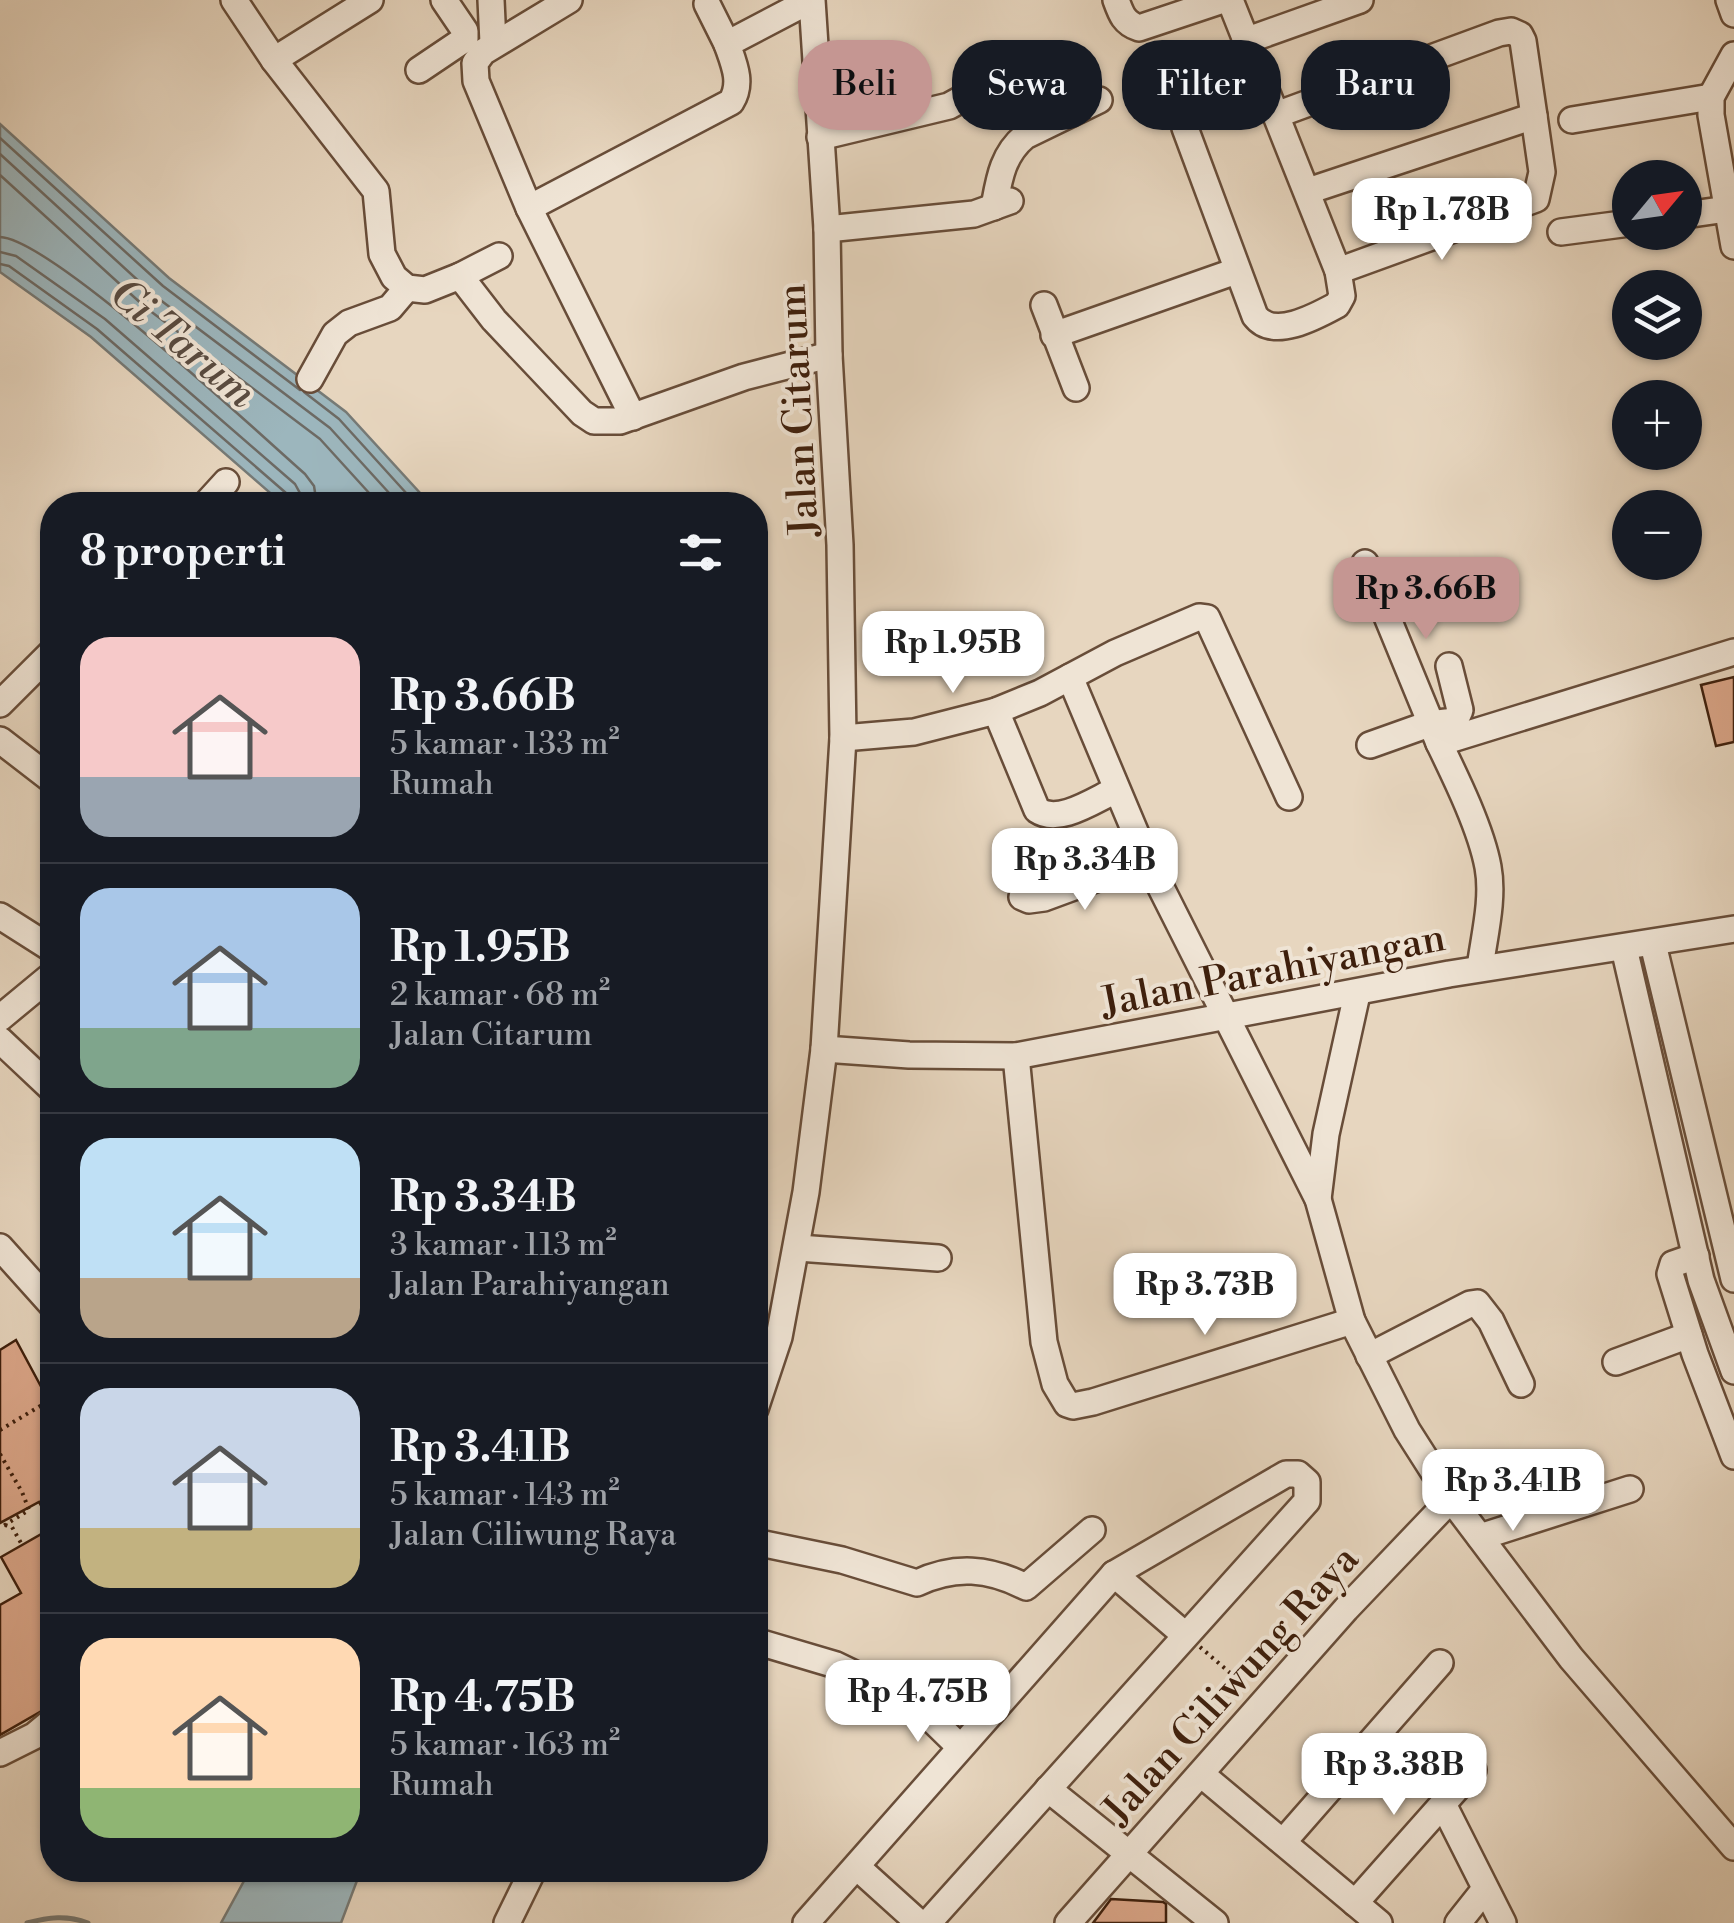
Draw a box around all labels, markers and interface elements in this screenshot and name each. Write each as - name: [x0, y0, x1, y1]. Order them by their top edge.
- chip: Beli: [798, 40, 932, 130]
- chip: Sewa: [952, 40, 1102, 130]
- chip: Filter: [1122, 40, 1281, 130]
- chip: Baru: [1301, 40, 1450, 130]
- north arrow: [1612, 160, 1702, 250]
- map controls: [1612, 160, 1702, 580]
- pin: Rp 1.78B: [1339, 178, 1545, 263]
- text: Rp 1.78B: [1374, 190, 1510, 230]
- water label: Ci Tarum: [99, 268, 267, 421]
- button: layers: [1612, 270, 1702, 360]
- street label: Jalan Citarum: [767, 282, 831, 539]
- button: +: [1612, 380, 1702, 470]
- button: −: [1612, 490, 1702, 580]
- icon: filters: [673, 525, 728, 580]
- text: 8 properti: [80, 526, 286, 579]
- pin: Rp 3.66B: [1323, 557, 1529, 642]
- text: Rp 3.66B: [1355, 569, 1497, 609]
- pin: Rp 1.95B: [850, 611, 1056, 696]
- text: Rp 1.95B: [884, 623, 1022, 663]
- text: Rp 3.66B: [390, 671, 576, 724]
- icon: home: [160, 677, 280, 797]
- text: 5 kamar · 133 m²: [390, 724, 620, 764]
- text: Rumah: [390, 764, 494, 804]
- pin: Rp 3.34B: [982, 828, 1188, 913]
- text: Rp 3.34B: [1014, 840, 1156, 880]
- street label: Jalan Parahiyangan: [1095, 913, 1450, 1030]
- text: Rp 1.95B: [390, 922, 571, 975]
- icon: home: [160, 928, 280, 1048]
- text: 2 kamar · 68 m²: [390, 975, 610, 1015]
- text: Jalan Citarum: [390, 1015, 592, 1055]
- text: Rp 3.34B: [390, 1172, 577, 1225]
- icon: home: [160, 1178, 280, 1298]
- text: 3 kamar · 113 m²: [390, 1225, 617, 1265]
- pin: Rp 3.73B: [1102, 1253, 1308, 1338]
- text: Jalan Parahiyangan: [390, 1265, 670, 1305]
- text: Rp 3.73B: [1136, 1265, 1274, 1305]
- text: Rp 3.41B: [390, 1422, 571, 1475]
- icon: home: [160, 1428, 280, 1548]
- pin: Rp 3.41B: [1410, 1449, 1616, 1534]
- text: Rp 3.41B: [1444, 1461, 1582, 1501]
- text: 5 kamar · 143 m²: [390, 1475, 620, 1515]
- text: Jalan Ciliwung Raya: [390, 1515, 677, 1555]
- street label: Jalan Ciliwung Raya: [1092, 1535, 1371, 1837]
- pin: Rp 4.75B: [815, 1660, 1021, 1745]
- text: Rp 4.75B: [390, 1672, 575, 1725]
- text: Rp 4.75B: [847, 1672, 989, 1712]
- icon: home: [160, 1678, 280, 1798]
- text: 5 kamar · 163 m²: [390, 1725, 620, 1765]
- pin: Rp 3.38B: [1291, 1733, 1497, 1818]
- text: Rp 3.38B: [1324, 1745, 1464, 1785]
- text: Rumah: [390, 1765, 494, 1805]

